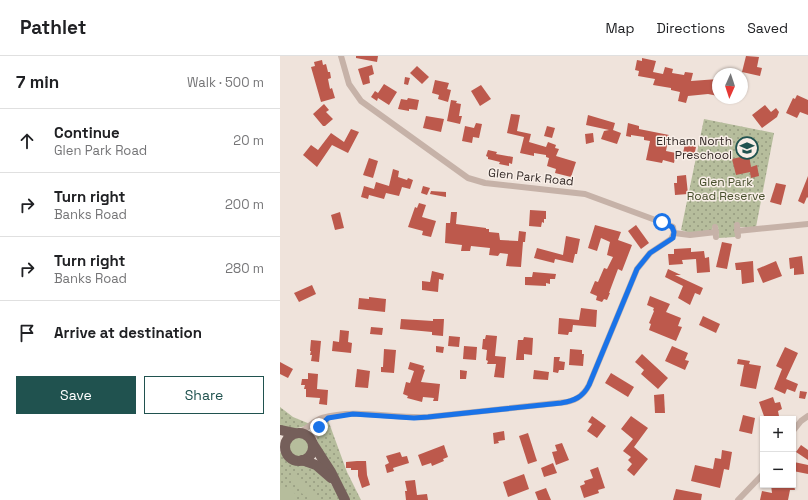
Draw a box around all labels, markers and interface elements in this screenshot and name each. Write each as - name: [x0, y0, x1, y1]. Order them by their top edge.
- text: Pathlet: [20, 15, 86, 40]
- text: Map: [605, 19, 635, 37]
- text: Directions: [657, 19, 725, 37]
- text: Saved: [747, 19, 788, 37]
- north arrow: [712, 68, 748, 104]
- text: 7 min: [16, 71, 59, 93]
- text: Walk · 500 m: [187, 74, 264, 91]
- text: Continue: [54, 123, 120, 142]
- icon: ahead: [16, 130, 38, 152]
- text: 20 m: [233, 132, 264, 149]
- place label: Eltham North Preschool: [656, 133, 732, 163]
- school or university icon: Eltham North Preschool: [734, 135, 760, 161]
- text: Glen Park Road: [54, 142, 147, 159]
- street label: Glen Park Road: [487, 165, 575, 189]
- park label: Glen Park Road Reserve: [687, 174, 765, 204]
- text: Turn right: [54, 187, 125, 206]
- icon: right: [16, 194, 38, 216]
- text: 200 m: [225, 196, 264, 213]
- text: Banks Road: [54, 206, 127, 223]
- route start: [653, 213, 671, 231]
- text: Turn right: [54, 251, 125, 270]
- icon: right: [16, 258, 38, 280]
- text: 280 m: [225, 260, 264, 277]
- text: Banks Road: [54, 270, 127, 287]
- icon: arrive: [16, 322, 38, 344]
- text: Arrive at destination: [54, 323, 202, 342]
- button: Save: [16, 376, 136, 414]
- button: Share: [144, 376, 264, 414]
- map controls: [760, 416, 796, 488]
- button: +: [760, 416, 796, 452]
- route end: [310, 418, 328, 436]
- button: −: [760, 452, 796, 488]

